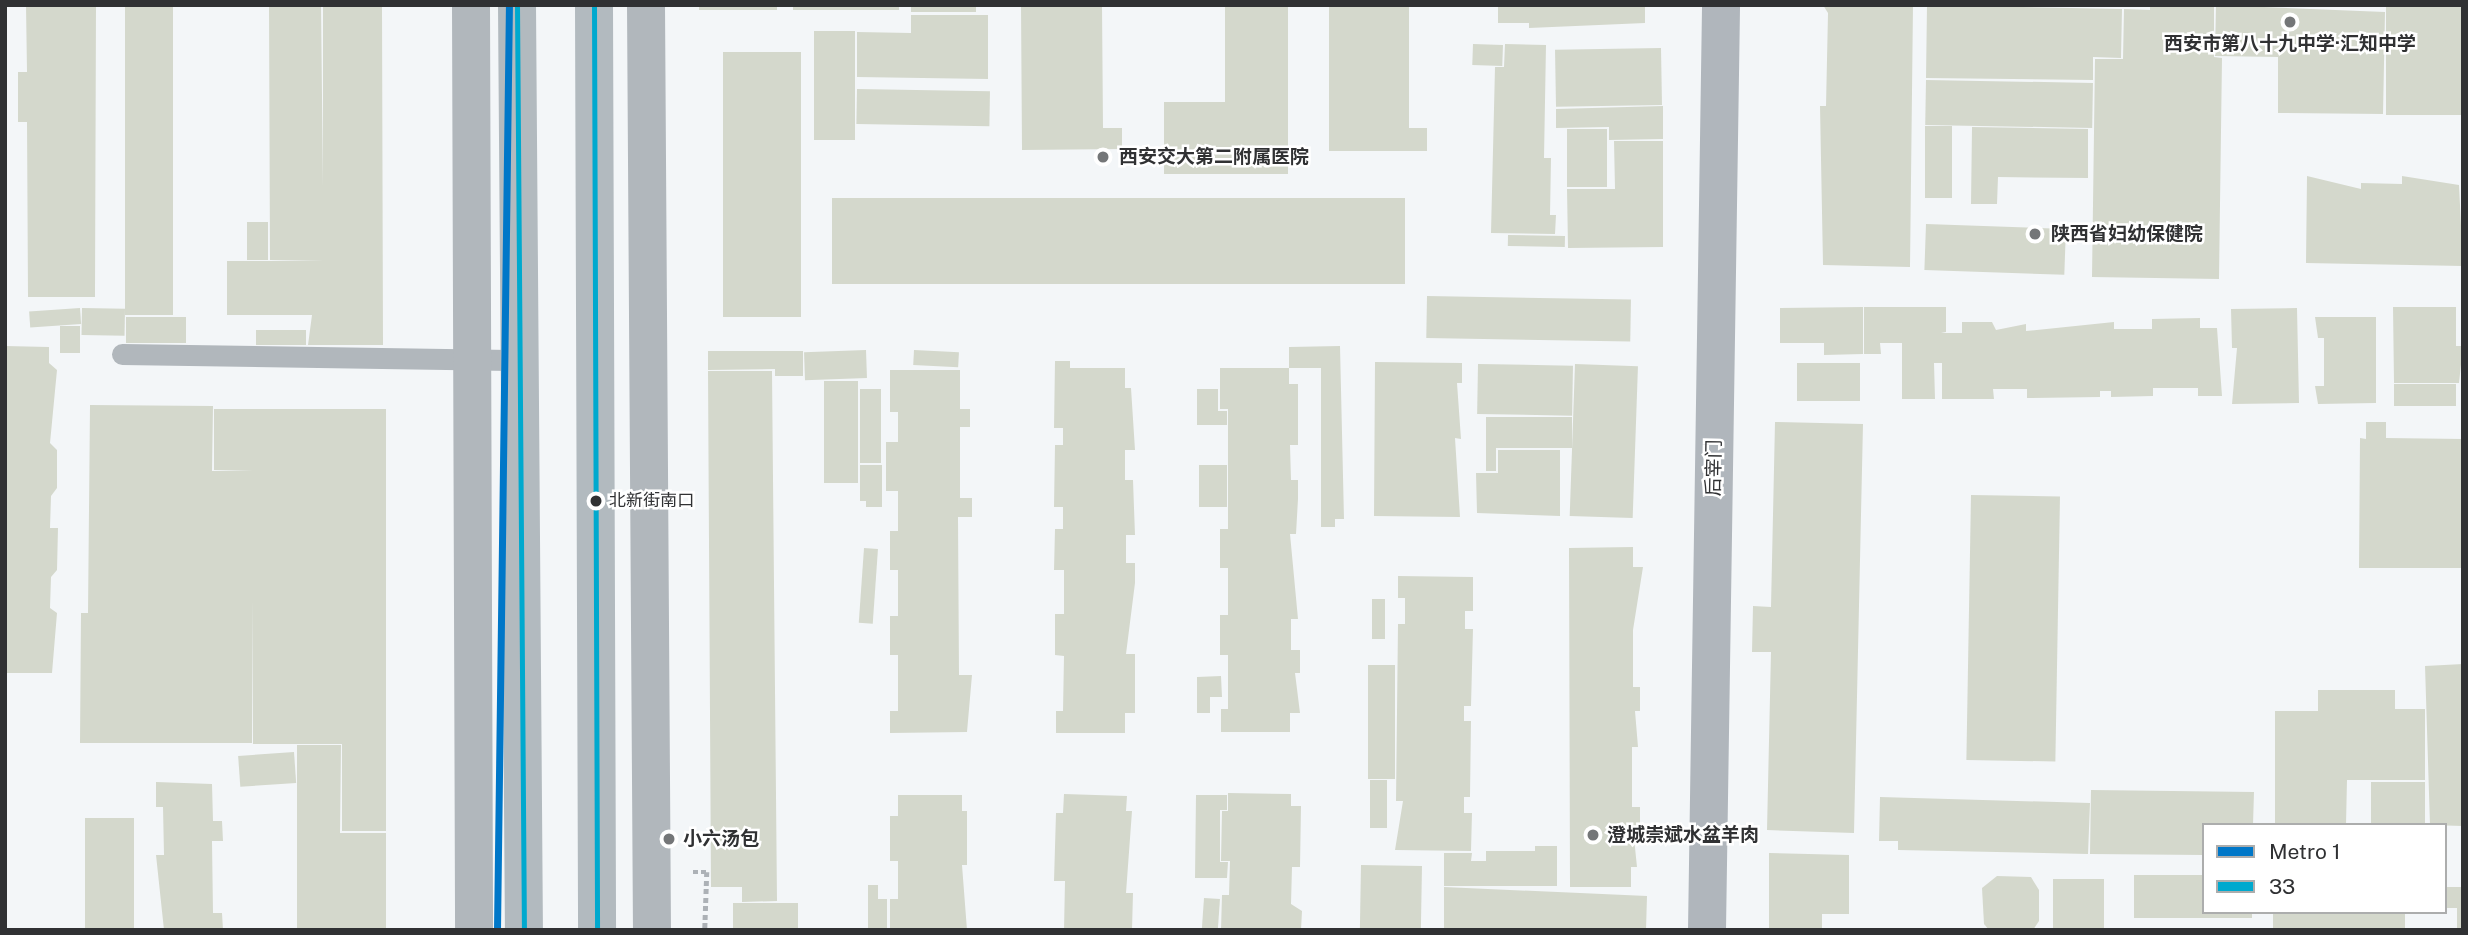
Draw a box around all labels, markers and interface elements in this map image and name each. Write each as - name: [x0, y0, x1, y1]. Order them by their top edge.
- marker: 西安市第八十九中学·汇知中学: [2282, 14, 2298, 30]
- place label: 西安市第八十九中学·汇知中学: [2164, 33, 2416, 55]
- place label: 西安交大第二附属医院: [1119, 146, 1309, 168]
- marker: 西安交大第二附属医院: [1093, 147, 1113, 167]
- place label: 陕西省妇幼保健院: [2051, 223, 2203, 245]
- marker: 陕西省妇幼保健院: [2025, 224, 2045, 244]
- street label: 后宰门: [1702, 439, 1726, 497]
- place label: 北新街南口: [609, 491, 694, 511]
- marker: 北新街南口: [589, 494, 603, 508]
- legend: [2202, 823, 2447, 914]
- place label: 澄城崇斌水盆羊肉: [1607, 824, 1759, 846]
- marker: 澄城崇斌水盆羊肉: [1585, 827, 1601, 843]
- place label: 小六汤包: [683, 828, 759, 850]
- marker: 小六汤包: [661, 831, 677, 847]
- text: Metro 1: [2269, 839, 2340, 864]
- text: 33: [2269, 874, 2295, 899]

